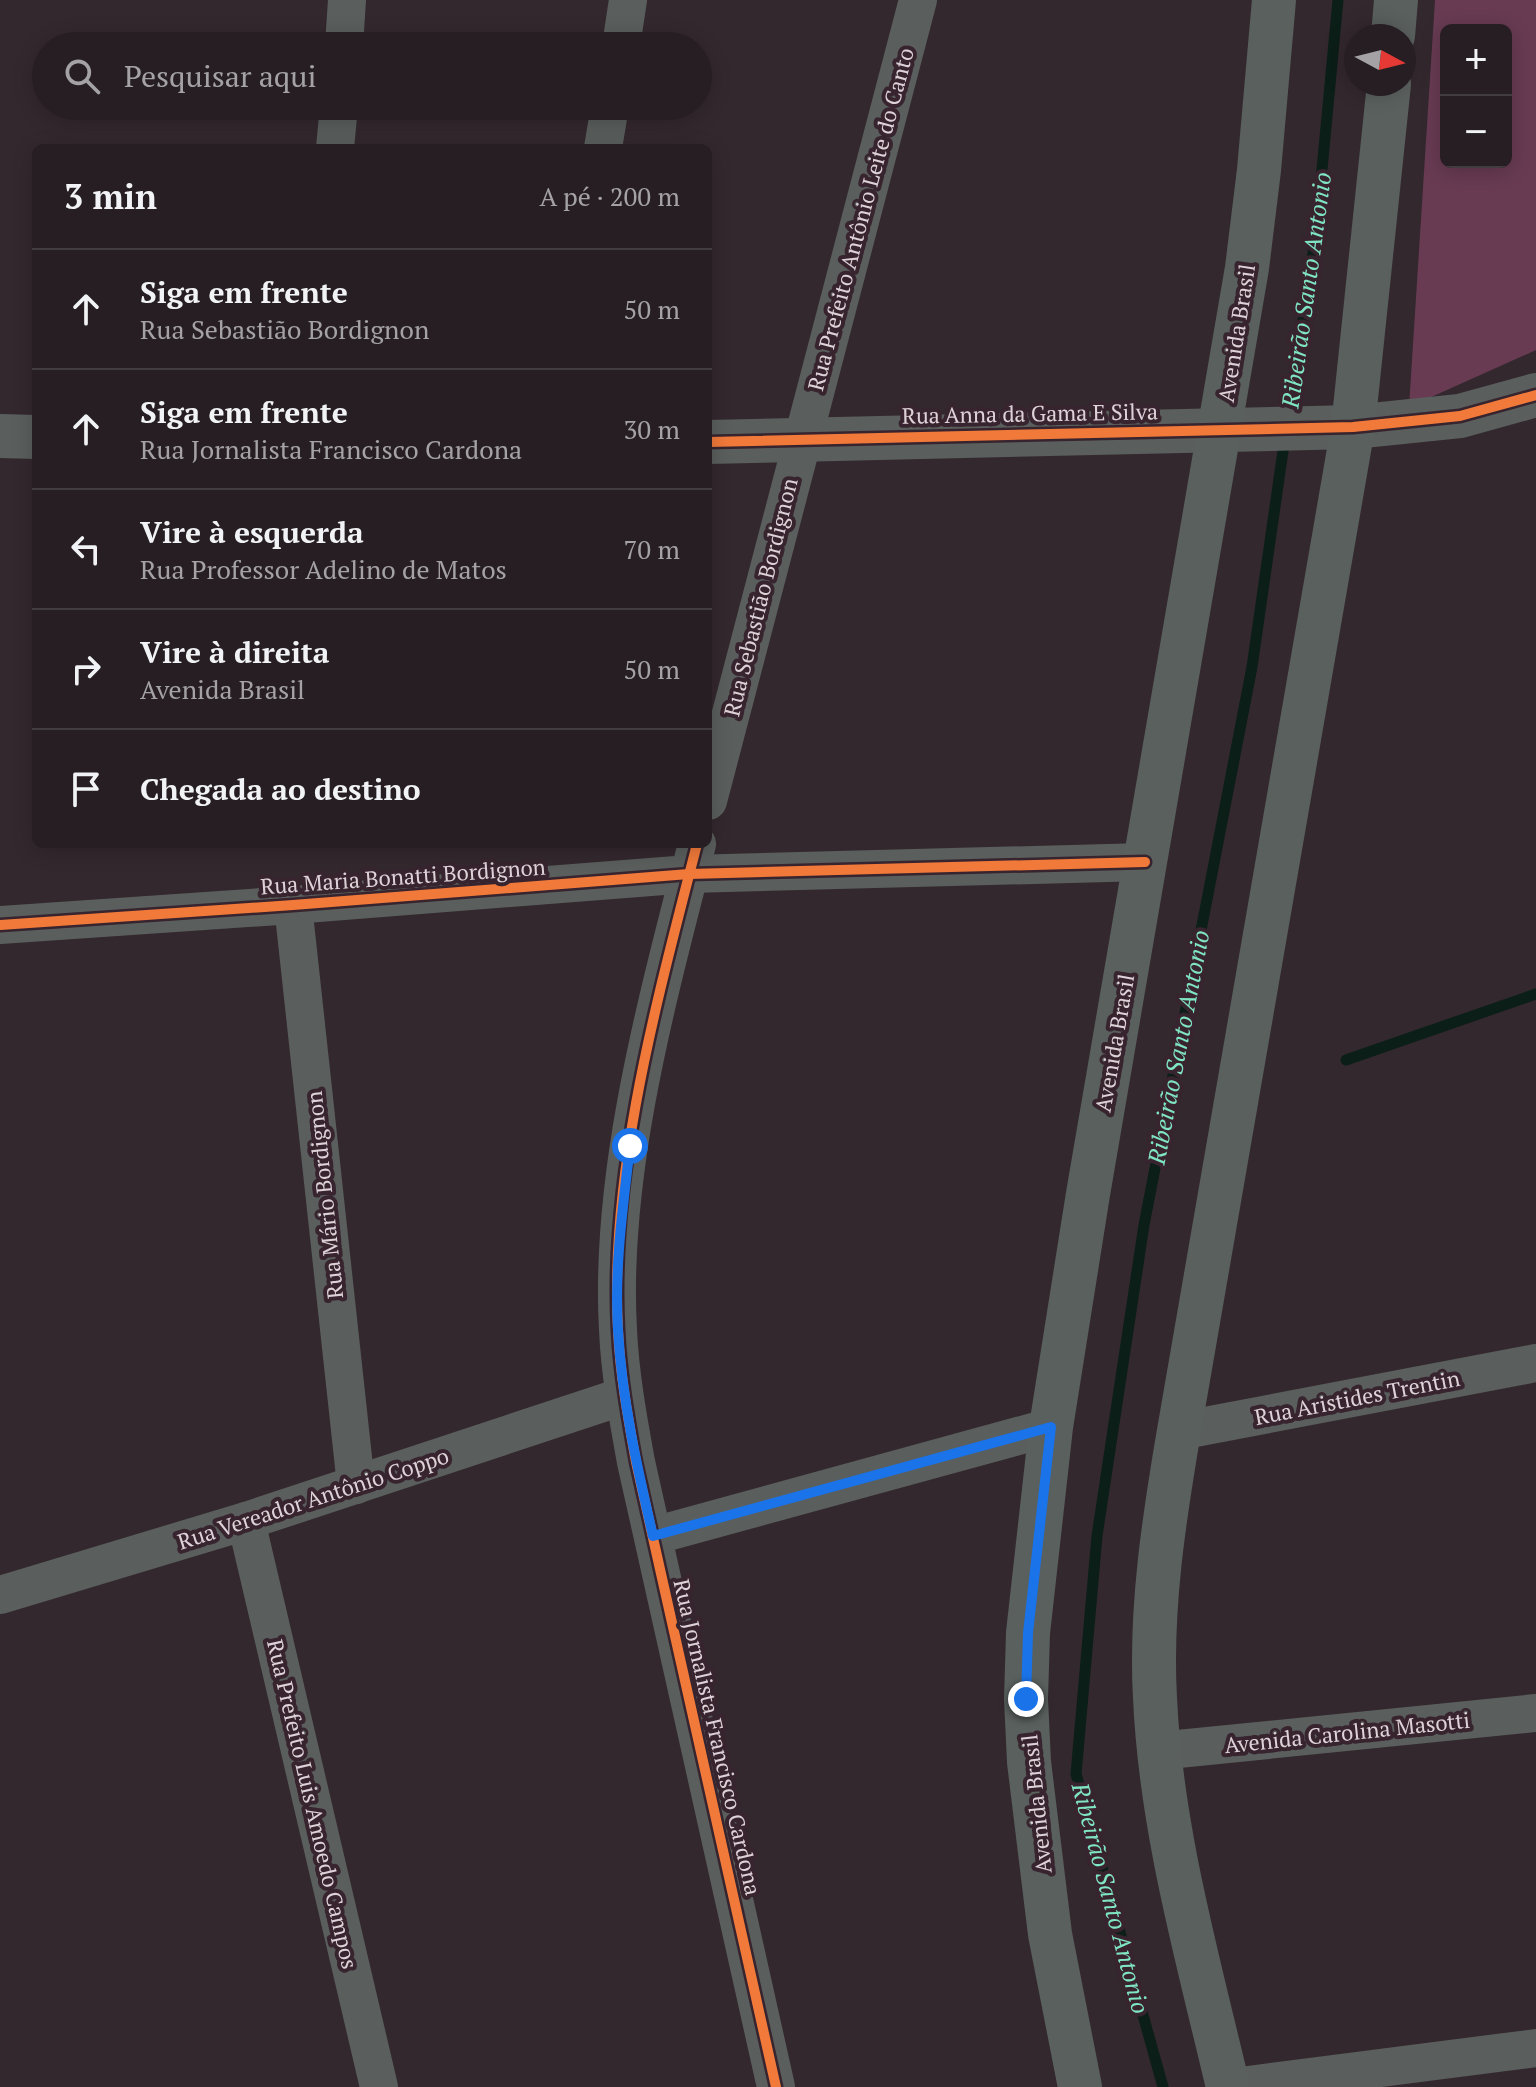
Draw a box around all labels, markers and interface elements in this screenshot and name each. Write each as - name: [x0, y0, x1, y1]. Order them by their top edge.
- north arrow: [1344, 24, 1416, 96]
- map controls: [1440, 24, 1512, 168]
- button: +: [1440, 24, 1512, 96]
- search box: [32, 32, 712, 120]
- street label: Rua Prefeito Antônio Leite do Canto: [800, 44, 920, 394]
- icon: search: [60, 54, 104, 98]
- text: Pesquisar aqui: [124, 56, 317, 96]
- button: −: [1440, 96, 1512, 168]
- water label: Ribeirão Santo Antonio: [1273, 170, 1338, 411]
- text: 3 min: [64, 174, 157, 219]
- text: A pé · 200 m: [539, 179, 680, 213]
- street label: Avenida Brasil: [1211, 262, 1261, 404]
- text: Siga em frente: [140, 272, 348, 312]
- icon: ahead: [64, 287, 108, 331]
- text: 50 m: [624, 292, 680, 326]
- text: Rua Sebastião Bordignon: [140, 312, 429, 346]
- text: Siga em frente: [140, 392, 348, 432]
- street label: Rua Anna da Gama E Silva: [902, 396, 1158, 430]
- icon: ahead: [64, 407, 108, 451]
- text: 30 m: [624, 412, 680, 446]
- text: Rua Jornalista Francisco Cardona: [140, 432, 522, 466]
- street label: Rua Sebastião Bordignon: [716, 475, 804, 719]
- text: Vire à esquerda: [140, 512, 364, 552]
- icon: left: [64, 527, 108, 571]
- text: 70 m: [624, 532, 680, 566]
- text: Rua Professor Adelino de Matos: [140, 552, 507, 586]
- text: Vire à direita: [140, 632, 330, 672]
- icon: right: [64, 647, 108, 691]
- text: 50 m: [624, 652, 680, 686]
- text: Avenida Brasil: [140, 672, 305, 706]
- icon: arrive: [64, 767, 108, 811]
- text: Chegada ao destino: [140, 769, 421, 809]
- street label: Rua Maria Bonatti Bordignon: [259, 852, 547, 900]
- water label: Ribeirão Santo Antonio: [1139, 927, 1216, 1168]
- street label: Avenida Brasil: [1088, 972, 1140, 1114]
- street label: Rua Mário Bordignon: [299, 1090, 349, 1300]
- route start: [612, 1128, 648, 1164]
- street label: Rua Aristides Trentin: [1252, 1363, 1462, 1431]
- street label: Rua Vereador Antônio Coppo: [174, 1440, 452, 1556]
- street label: Rua Jornalista Francisco Cardona: [667, 1576, 769, 1898]
- street label: Rua Prefeito Luis Amoedo Campos: [261, 1636, 365, 1972]
- route end: [1008, 1681, 1044, 1717]
- street label: Avenida Carolina Masotti: [1223, 1705, 1471, 1759]
- street label: Avenida Brasil: [1014, 1733, 1058, 1875]
- water label: Ribeirão Santo Antonio: [1065, 1778, 1157, 2017]

